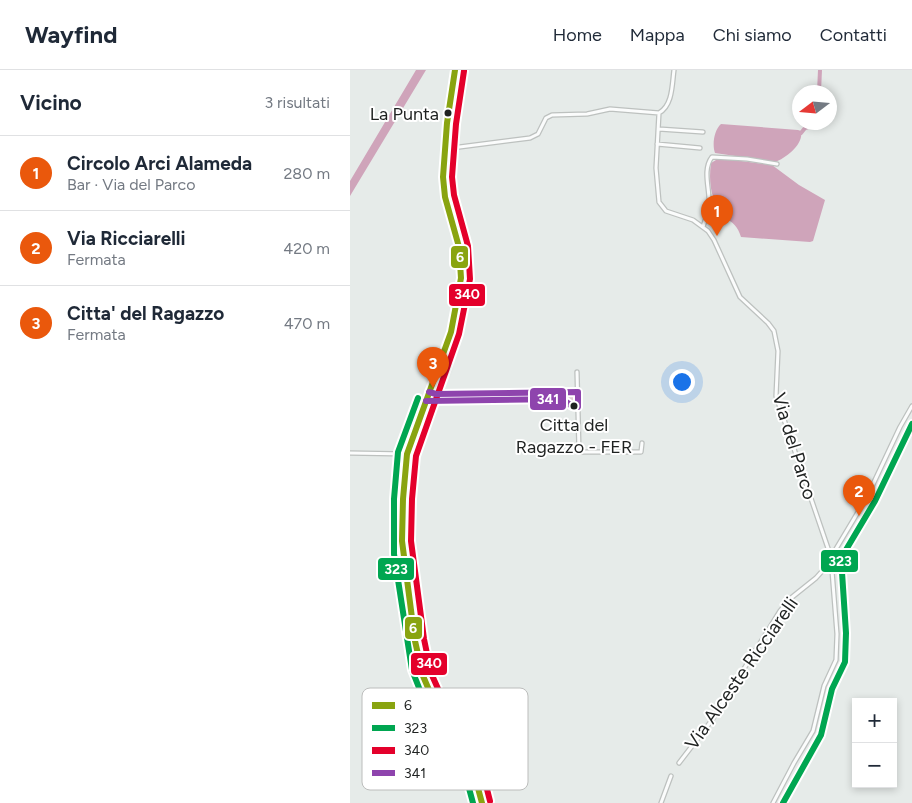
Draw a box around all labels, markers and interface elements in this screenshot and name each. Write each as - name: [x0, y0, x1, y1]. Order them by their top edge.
- text: Wayfind: [25, 20, 118, 49]
- text: Home: [553, 24, 602, 46]
- text: Mappa: [630, 24, 685, 46]
- text: Chi siamo: [713, 24, 792, 46]
- text: Contatti: [820, 24, 887, 46]
- north arrow: [792, 85, 837, 130]
- text: Vicino: [20, 90, 82, 115]
- text: 3 risultati: [264, 93, 330, 112]
- place label: La Punta: [370, 103, 439, 125]
- marker: La Punta: [443, 108, 453, 118]
- text: Circolo Arci Alameda: [67, 152, 252, 175]
- text: 1: [33, 164, 39, 183]
- text: 280 m: [283, 164, 330, 183]
- text: Bar · Via del Parco: [67, 175, 195, 194]
- pin: 1: [701, 195, 733, 236]
- text: Via Ricciarelli: [67, 227, 185, 250]
- text: 2: [31, 239, 41, 258]
- text: 420 m: [283, 239, 330, 258]
- line badge: 6: [450, 245, 469, 269]
- text: 6: [456, 249, 464, 266]
- text: Fermata: [67, 250, 126, 269]
- line badge: 340: [448, 283, 486, 307]
- text: 340: [454, 286, 480, 303]
- text: Citta' del Ragazzo: [67, 302, 224, 325]
- text: 3: [32, 314, 40, 333]
- text: 470 m: [284, 314, 330, 333]
- text: Fermata: [67, 325, 126, 344]
- pin: 3: [417, 347, 449, 388]
- your location: [669, 369, 695, 395]
- line badge: 341: [529, 387, 567, 411]
- street label: Via del Parco: [767, 390, 822, 502]
- text: 341: [537, 391, 559, 408]
- marker: Citta del Ragazzo - FER: [569, 401, 579, 411]
- place label: Citta del Ragazzo - FER: [516, 414, 632, 458]
- pin: 2: [843, 475, 875, 516]
- line badge: 323: [820, 549, 859, 573]
- text: 323: [828, 553, 852, 570]
- line badge: 323: [377, 557, 415, 581]
- text: 323: [384, 561, 408, 578]
- street label: Via Alceste Ricciarelli: [680, 592, 803, 754]
- line badge: 6: [404, 616, 423, 640]
- text: 6: [409, 620, 417, 637]
- line badge: 340: [410, 652, 448, 676]
- text: 340: [416, 655, 442, 672]
- legend: [362, 688, 528, 790]
- text: 6: [404, 697, 412, 714]
- map controls: [852, 698, 897, 788]
- button: +: [852, 698, 897, 743]
- text: 323: [404, 720, 427, 737]
- text: 340: [404, 742, 429, 759]
- button: −: [852, 743, 897, 788]
- text: 341: [404, 765, 426, 782]

